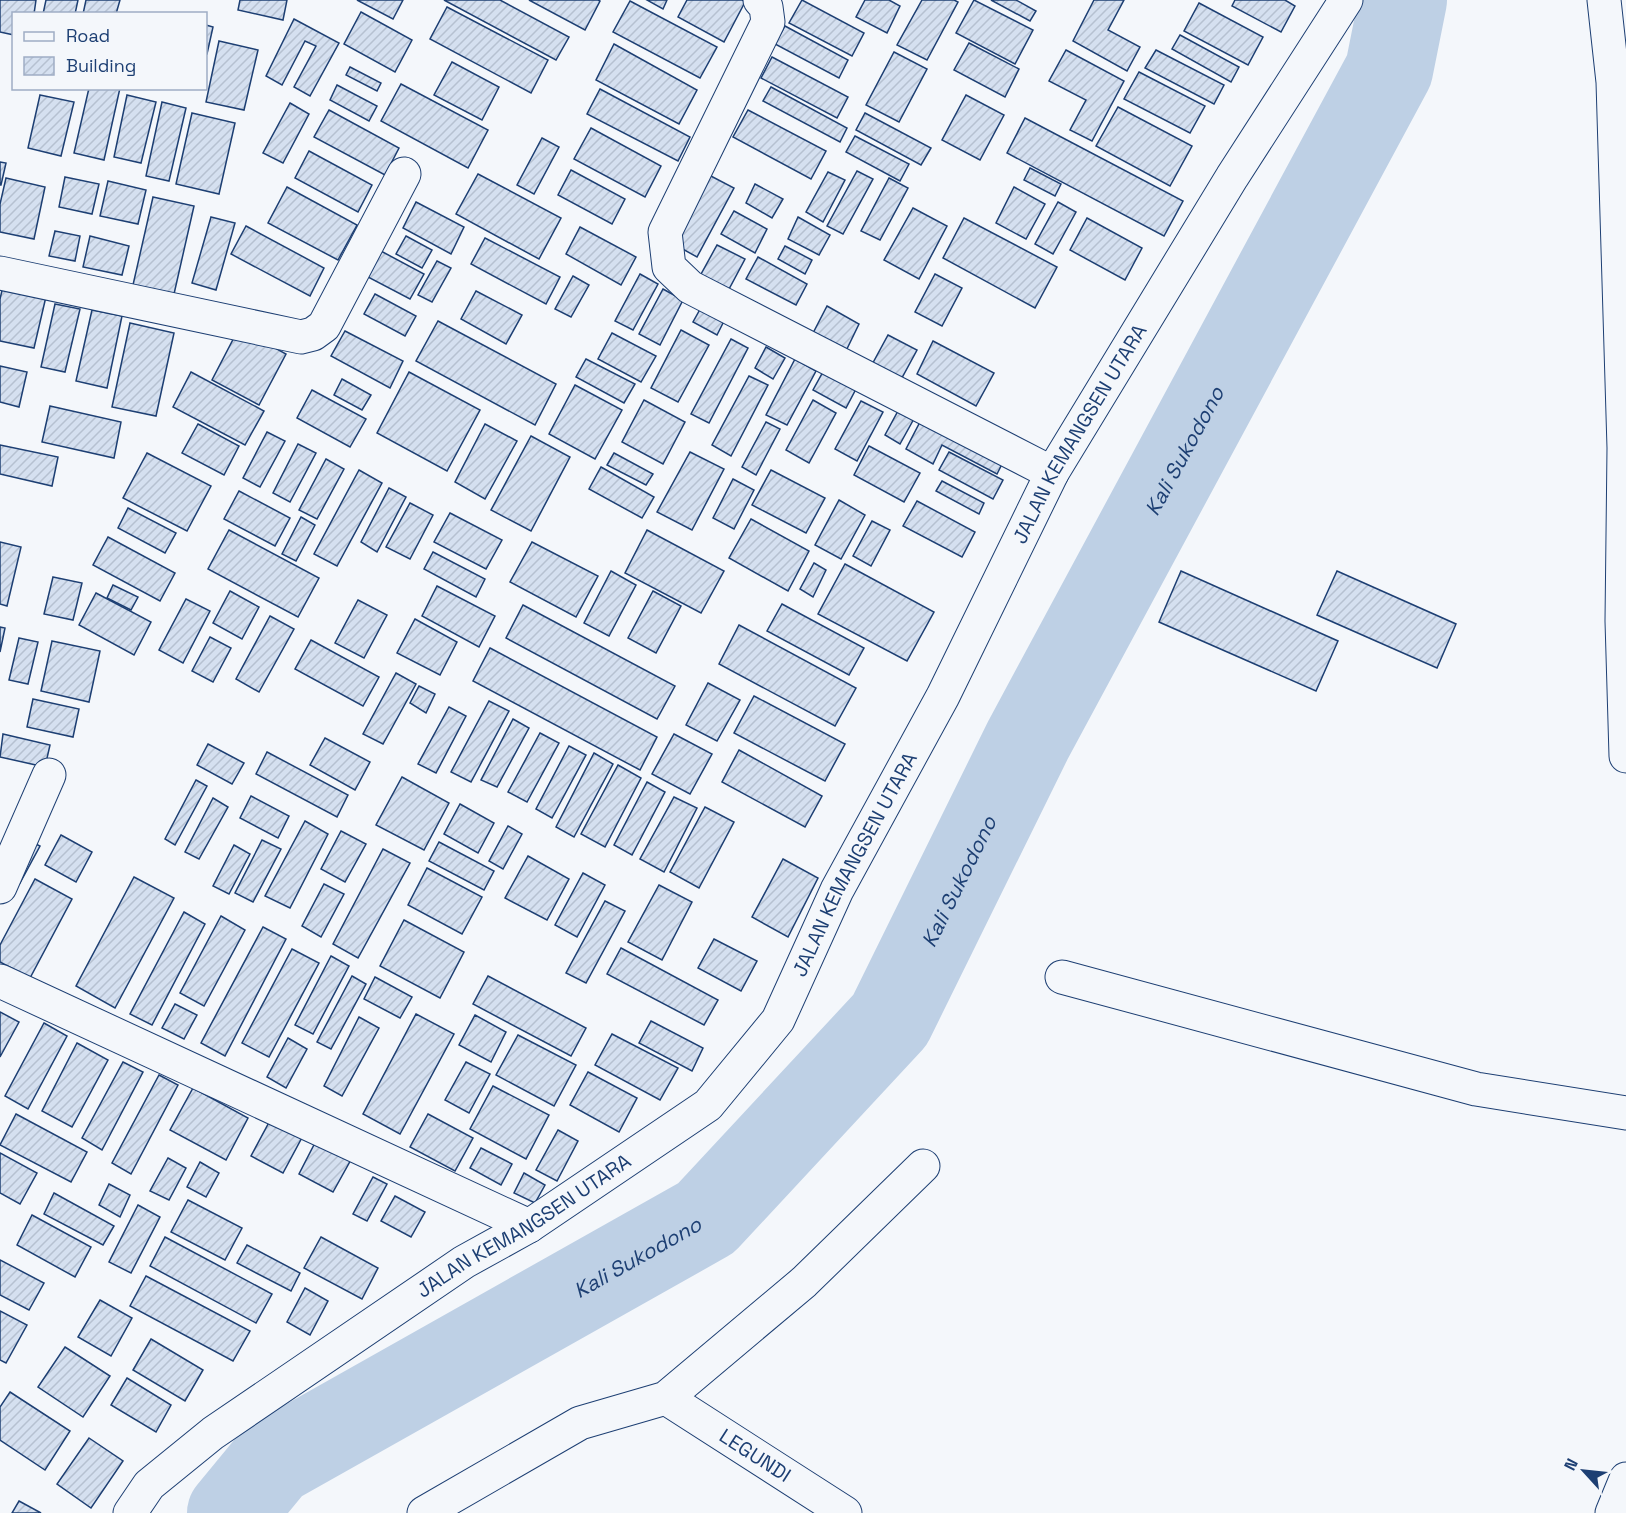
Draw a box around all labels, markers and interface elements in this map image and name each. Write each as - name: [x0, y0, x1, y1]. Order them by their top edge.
- legend: [12, 12, 207, 90]
- text: Road: [66, 24, 110, 47]
- text: Building: [66, 54, 136, 77]
- street label: JALAN KEMANGSEN UTARA: [1006, 319, 1153, 548]
- water label: Kali Sukodono: [1138, 381, 1230, 520]
- street label: JALAN KEMANGSEN UTARA: [786, 747, 923, 981]
- water label: Kali Sukodono: [915, 811, 1002, 951]
- street label: JALAN KEMANGSEN UTARA: [412, 1148, 636, 1303]
- water label: Kali Sukodono: [568, 1210, 707, 1304]
- street label: LEGUNDI: [714, 1423, 796, 1488]
- north arrow: [1554, 1441, 1614, 1501]
- text: N: [1559, 1455, 1583, 1474]

